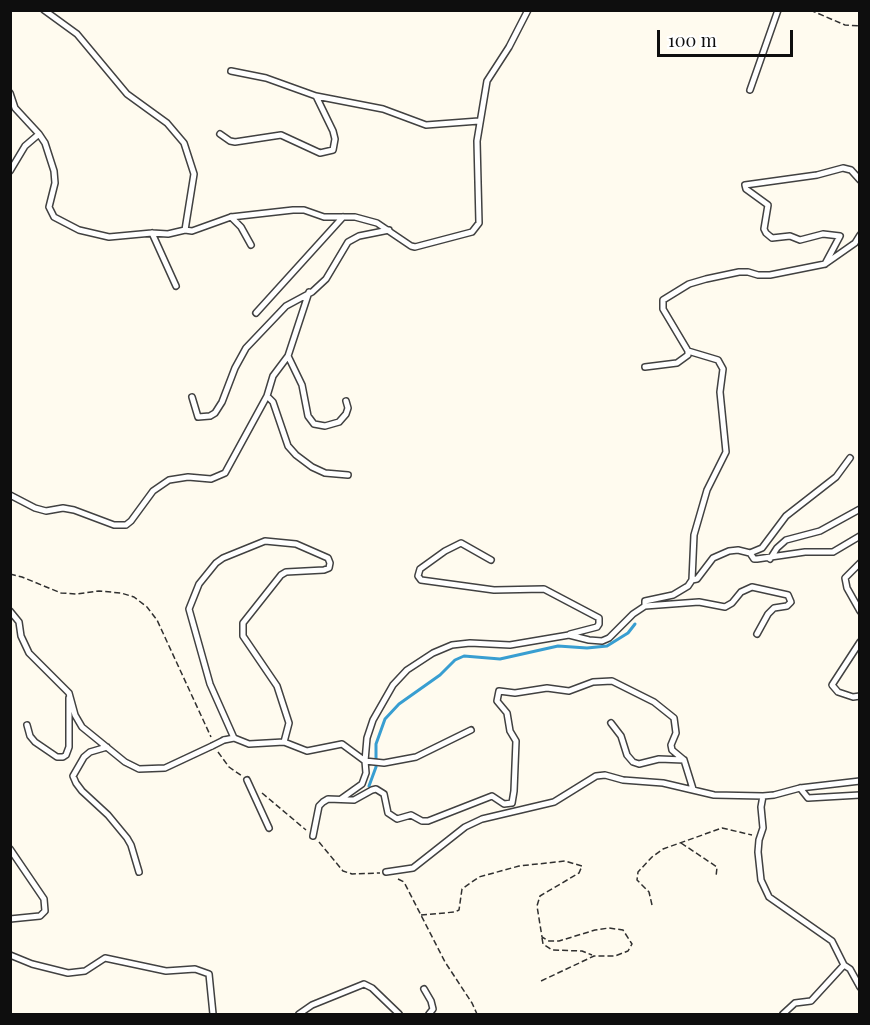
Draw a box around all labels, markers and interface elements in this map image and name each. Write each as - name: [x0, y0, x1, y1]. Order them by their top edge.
- scale bar: [660, 18, 796, 56]
- text: 100 m: [668, 28, 717, 52]

